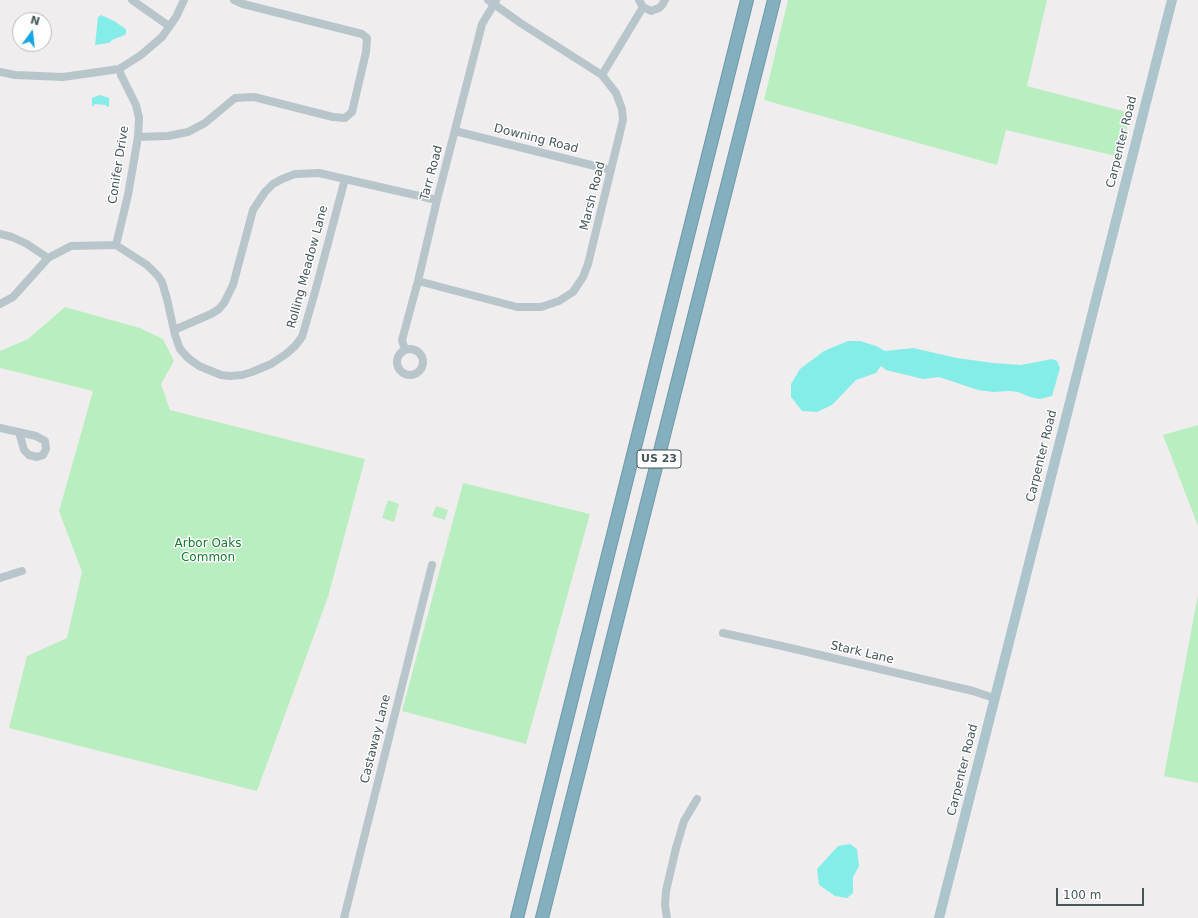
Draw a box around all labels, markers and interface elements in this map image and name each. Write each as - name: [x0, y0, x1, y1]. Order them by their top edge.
- north arrow: [12, 12, 52, 52]
- text: N: [29, 13, 41, 28]
- street label: Carpenter Road: [1104, 95, 1140, 189]
- street label: Downing Road: [492, 122, 580, 156]
- street label: Conifer Drive: [106, 125, 132, 205]
- street label: Tarr Road: [418, 144, 446, 202]
- street label: Marsh Road: [577, 160, 609, 232]
- street label: Rolling Meadow Lane: [285, 204, 331, 330]
- street label: Carpenter Road: [1024, 409, 1060, 503]
- road number: US 23: [637, 450, 681, 468]
- park label: Arbor Oaks Common: [175, 537, 241, 565]
- street label: Stark Lane: [829, 639, 895, 667]
- street label: Castaway Lane: [358, 693, 394, 785]
- street label: Carpenter Road: [945, 723, 981, 817]
- scale bar: [1058, 880, 1146, 906]
- text: 100 m: [1063, 888, 1101, 902]

